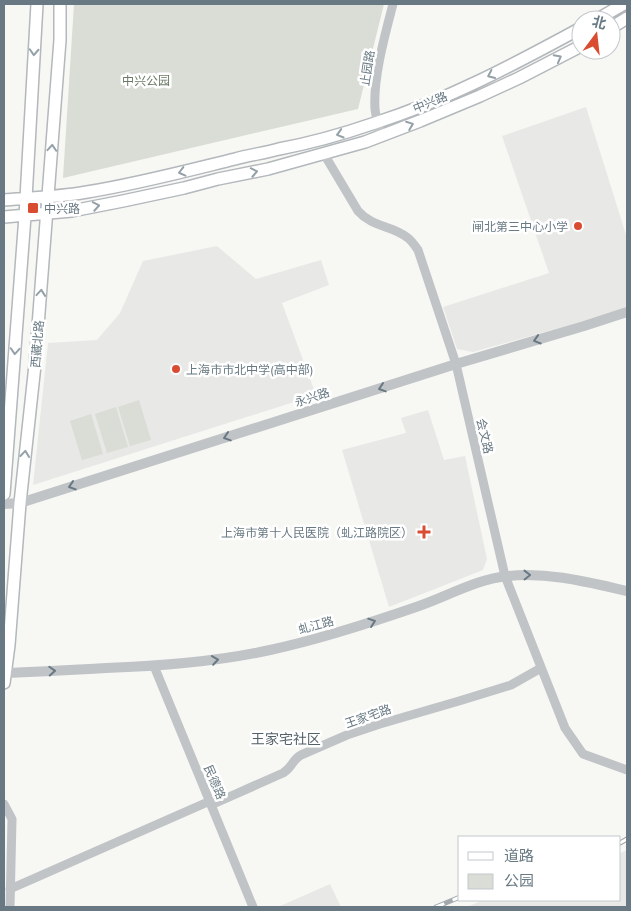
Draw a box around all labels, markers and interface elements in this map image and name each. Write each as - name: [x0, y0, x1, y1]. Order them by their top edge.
- north arrow: [571, 10, 621, 60]
- text: 北: [590, 12, 608, 33]
- one-way arrow: [29, 49, 40, 57]
- street label: 止园路: [357, 49, 377, 87]
- one-way arrow: [552, 54, 561, 64]
- one-way arrow: [487, 68, 496, 79]
- park label: 中兴公园: [122, 73, 170, 88]
- street label: 中兴路: [410, 88, 450, 116]
- one-way arrow: [405, 121, 413, 131]
- one-way arrow: [336, 128, 345, 138]
- one-way arrow: [46, 144, 57, 152]
- one-way arrow: [178, 166, 187, 177]
- one-way arrow: [250, 167, 259, 177]
- marker: 中兴路: [26, 201, 40, 215]
- place label: 中兴路: [44, 201, 80, 216]
- one-way arrow: [91, 202, 100, 212]
- place label: 闸北第三中心小学: [472, 219, 568, 234]
- marker: 闸北第三中心小学: [572, 220, 584, 232]
- one-way arrow: [35, 288, 46, 296]
- street label: 西藏北路: [27, 319, 47, 369]
- one-way arrow: [534, 335, 542, 345]
- one-way arrow: [9, 348, 20, 356]
- place label: 上海市市北中学(高中部): [186, 362, 314, 377]
- marker: 上海市市北中学(高中部): [170, 363, 182, 375]
- one-way arrow: [378, 382, 387, 392]
- street label: 永兴路: [293, 384, 331, 410]
- street label: 会文路: [474, 417, 496, 455]
- one-way arrow: [224, 431, 232, 441]
- one-way arrow: [19, 450, 30, 458]
- one-way arrow: [69, 480, 77, 490]
- place label: 上海市第十人民医院（虬江路院区）: [221, 525, 413, 540]
- marker: 上海市第十人民医院（虬江路院区）: [417, 525, 431, 539]
- one-way arrow: [524, 570, 531, 580]
- street label: 虬江路: [297, 613, 335, 637]
- one-way arrow: [368, 618, 376, 628]
- one-way arrow: [211, 655, 219, 666]
- one-way arrow: [49, 666, 57, 676]
- street label: 王家宅路: [343, 701, 393, 731]
- district label: 王家宅社区: [251, 730, 321, 748]
- street label: 民德路: [201, 762, 229, 802]
- legend: [458, 836, 621, 901]
- text: 道路: [504, 846, 534, 865]
- text: 公园: [504, 871, 534, 890]

